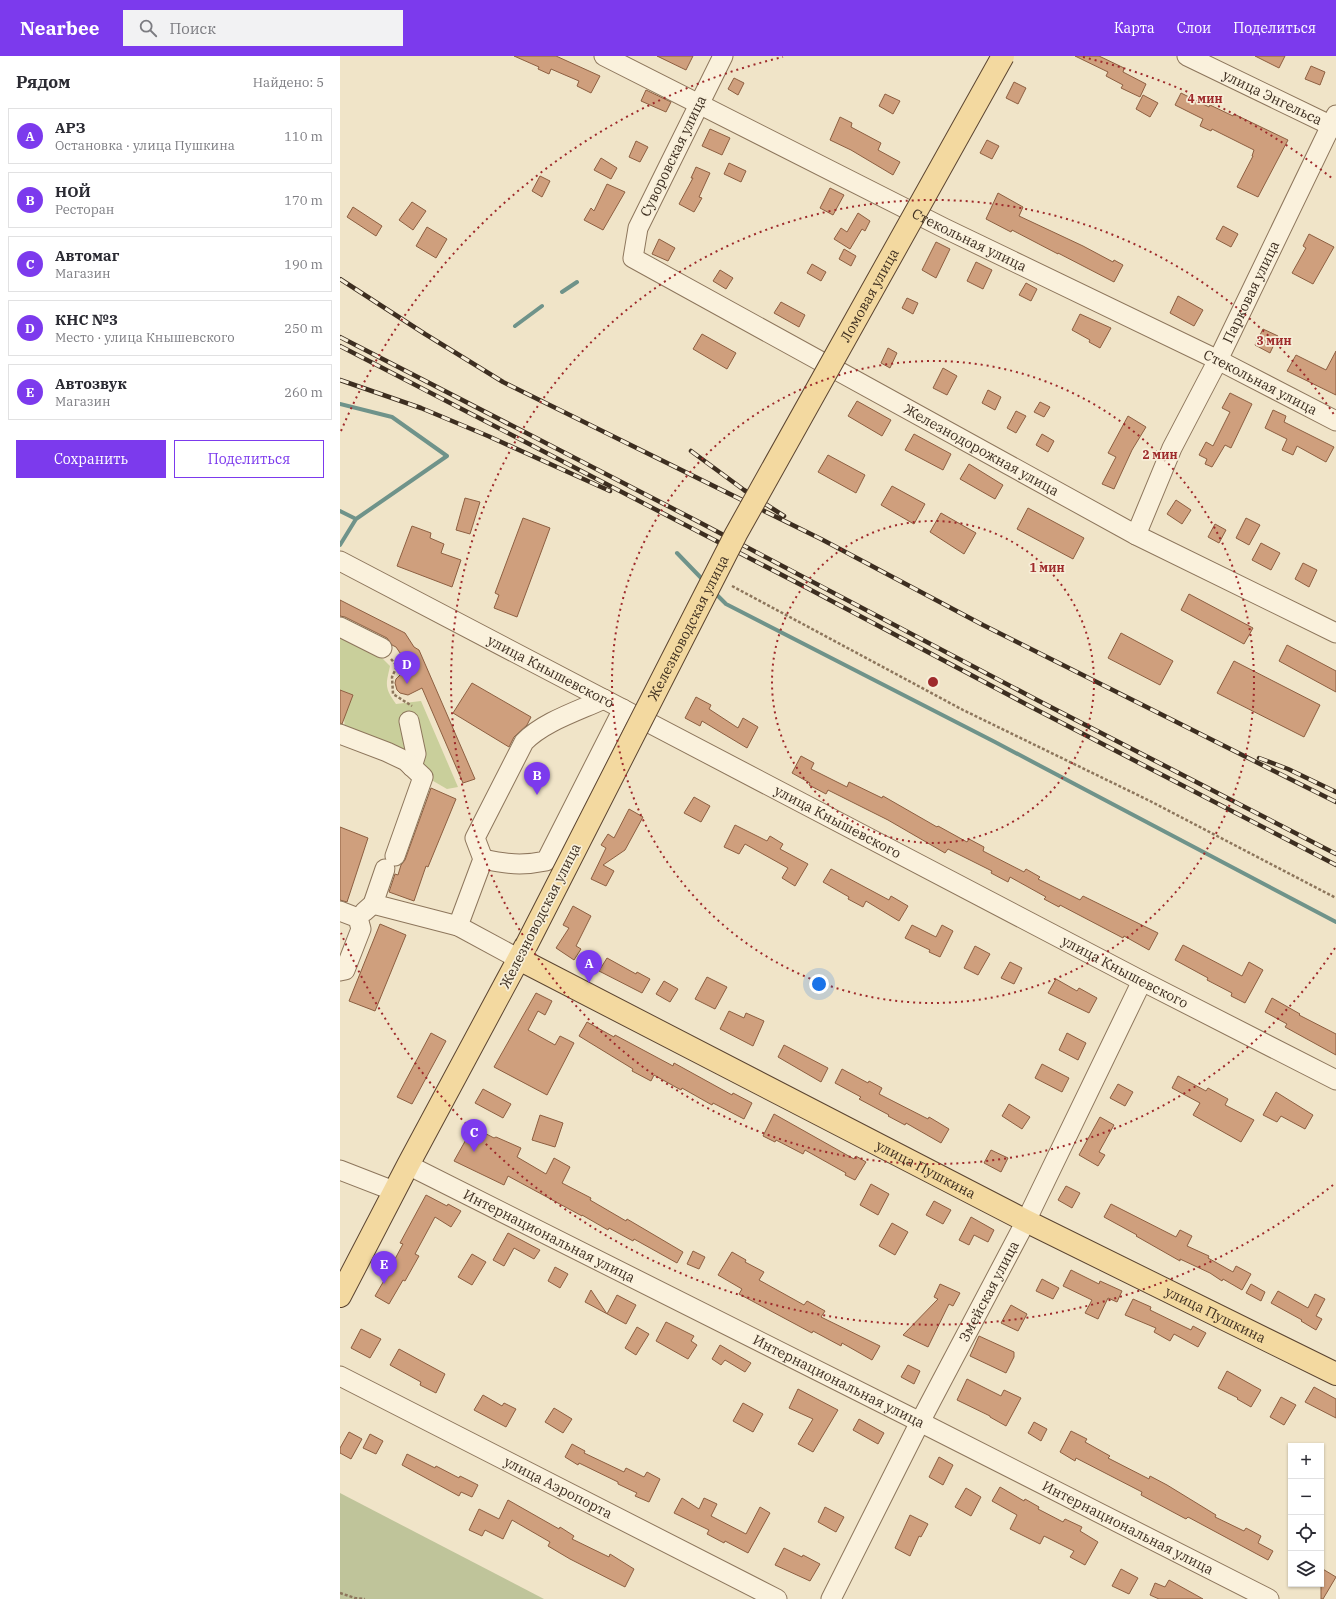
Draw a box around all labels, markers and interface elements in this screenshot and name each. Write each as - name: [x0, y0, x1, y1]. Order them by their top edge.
- search box: [123, 10, 403, 46]
- text: Nearbee: [20, 16, 99, 40]
- icon: search: [137, 17, 159, 39]
- text: Поиск: [169, 19, 216, 38]
- text: Карта: [1114, 19, 1155, 37]
- text: Слои: [1177, 19, 1211, 37]
- text: Поделиться: [1233, 19, 1316, 37]
- street label: улица Энгельса: [1220, 66, 1326, 129]
- text: Рядом: [16, 71, 71, 93]
- text: Найдено: 5: [253, 74, 324, 91]
- text: 4 мин: [1187, 91, 1223, 106]
- street label: Суворовская улица: [636, 92, 710, 220]
- text: АРЗ: [55, 118, 85, 137]
- text: A: [25, 128, 35, 145]
- text: 110 m: [284, 128, 323, 145]
- text: Остановка · улица Пушкина: [55, 137, 235, 154]
- text: НОЙ: [55, 182, 91, 201]
- text: B: [25, 192, 35, 209]
- text: 170 m: [284, 192, 323, 209]
- text: Ресторан: [55, 201, 114, 218]
- street label: Стекольная улица: [909, 204, 1030, 276]
- street label: Парковая улица: [1218, 237, 1283, 346]
- street label: Ломовая улица: [836, 245, 903, 345]
- text: Автомаг: [55, 246, 119, 265]
- text: C: [26, 256, 34, 273]
- text: 190 m: [284, 256, 323, 273]
- text: Магазин: [55, 265, 111, 282]
- text: КНС №3: [55, 310, 118, 329]
- text: D: [25, 320, 35, 337]
- text: 250 m: [284, 320, 323, 337]
- text: Место · улица Кнышевского: [55, 329, 235, 346]
- text: 3 мин: [1256, 333, 1292, 348]
- street label: Стекольная улица: [1201, 345, 1321, 419]
- text: Автозвук: [55, 374, 127, 393]
- text: E: [26, 384, 34, 401]
- text: 260 m: [284, 384, 323, 401]
- text: Магазин: [55, 393, 111, 410]
- street label: Железнодорожная улица: [901, 400, 1062, 500]
- button: Сохранить: [16, 440, 166, 478]
- button: Поделиться: [174, 440, 324, 478]
- text: 2 мин: [1142, 447, 1178, 462]
- street label: Железноводская улица: [644, 552, 733, 704]
- text: 1 мин: [1029, 560, 1065, 575]
- street label: улица Кнышевского: [484, 631, 617, 712]
- pin: D: [394, 651, 420, 684]
- centre of rings: [926, 675, 940, 689]
- pin: B: [524, 762, 550, 795]
- street label: улица Кнышевского: [772, 781, 904, 862]
- street label: Железноводская улица: [495, 840, 585, 992]
- street label: улица Кнышевского: [1059, 932, 1191, 1012]
- pin: A: [576, 950, 602, 983]
- your location: [809, 974, 829, 994]
- pin: C: [461, 1119, 487, 1152]
- street label: улица Пушкина: [873, 1136, 979, 1203]
- street label: Интернациональная улица: [460, 1185, 638, 1287]
- street label: Змейская улица: [955, 1237, 1023, 1345]
- pin: E: [371, 1251, 397, 1284]
- street label: улица Пушкина: [1162, 1282, 1269, 1347]
- street label: Интернациональная улица: [750, 1331, 928, 1432]
- map controls: [1288, 1443, 1324, 1587]
- button: +: [1288, 1443, 1324, 1479]
- street label: улица Аэропорта: [501, 1452, 616, 1523]
- street label: Интернациональная улица: [1039, 1476, 1217, 1579]
- button: −: [1288, 1479, 1324, 1515]
- button: locate: [1288, 1515, 1324, 1551]
- button: layers: [1288, 1551, 1324, 1587]

